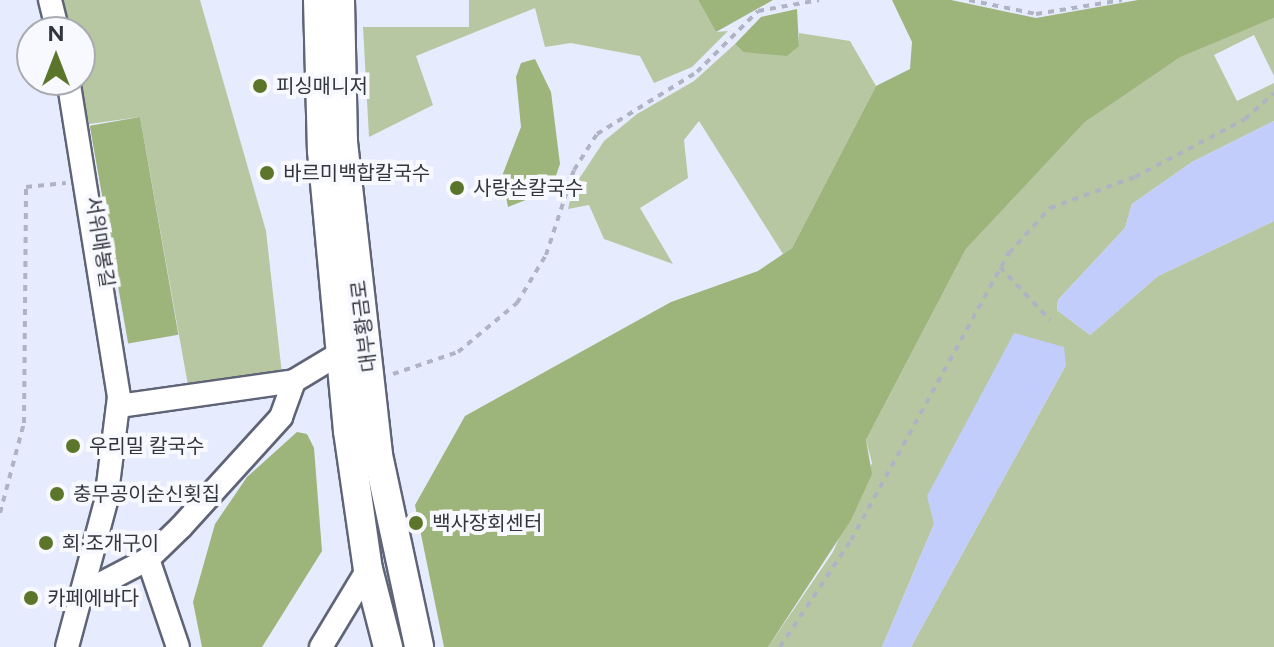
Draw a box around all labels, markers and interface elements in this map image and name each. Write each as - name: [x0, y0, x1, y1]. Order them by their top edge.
- north arrow: [16, 16, 96, 96]
- text: N: [47, 20, 65, 47]
- place label: 피싱매니저: [276, 74, 368, 98]
- marker: 피싱매니저: [251, 77, 269, 95]
- place label: 바르미백합칼국수: [283, 161, 430, 185]
- marker: 바르미백합칼국수: [258, 164, 276, 182]
- place label: 사랑손칼국수: [473, 176, 583, 200]
- marker: 사랑손칼국수: [448, 179, 466, 197]
- street label: 서위매봉길: [81, 195, 119, 289]
- street label: 대부황금로: [346, 279, 382, 373]
- place label: 우리밀 칼국수: [89, 434, 204, 458]
- marker: 우리밀 칼국수: [64, 437, 82, 455]
- place label: 충무공이순신횟집: [73, 482, 220, 506]
- marker: 충무공이순신횟집: [48, 485, 66, 503]
- place label: 백사장회센터: [432, 511, 542, 535]
- marker: 백사장회센터: [407, 514, 425, 532]
- place label: 회·조개구이: [62, 531, 159, 555]
- marker: 회·조개구이: [37, 534, 55, 552]
- place label: 카페에바다: [47, 586, 139, 610]
- marker: 카페에바다: [22, 589, 40, 607]

